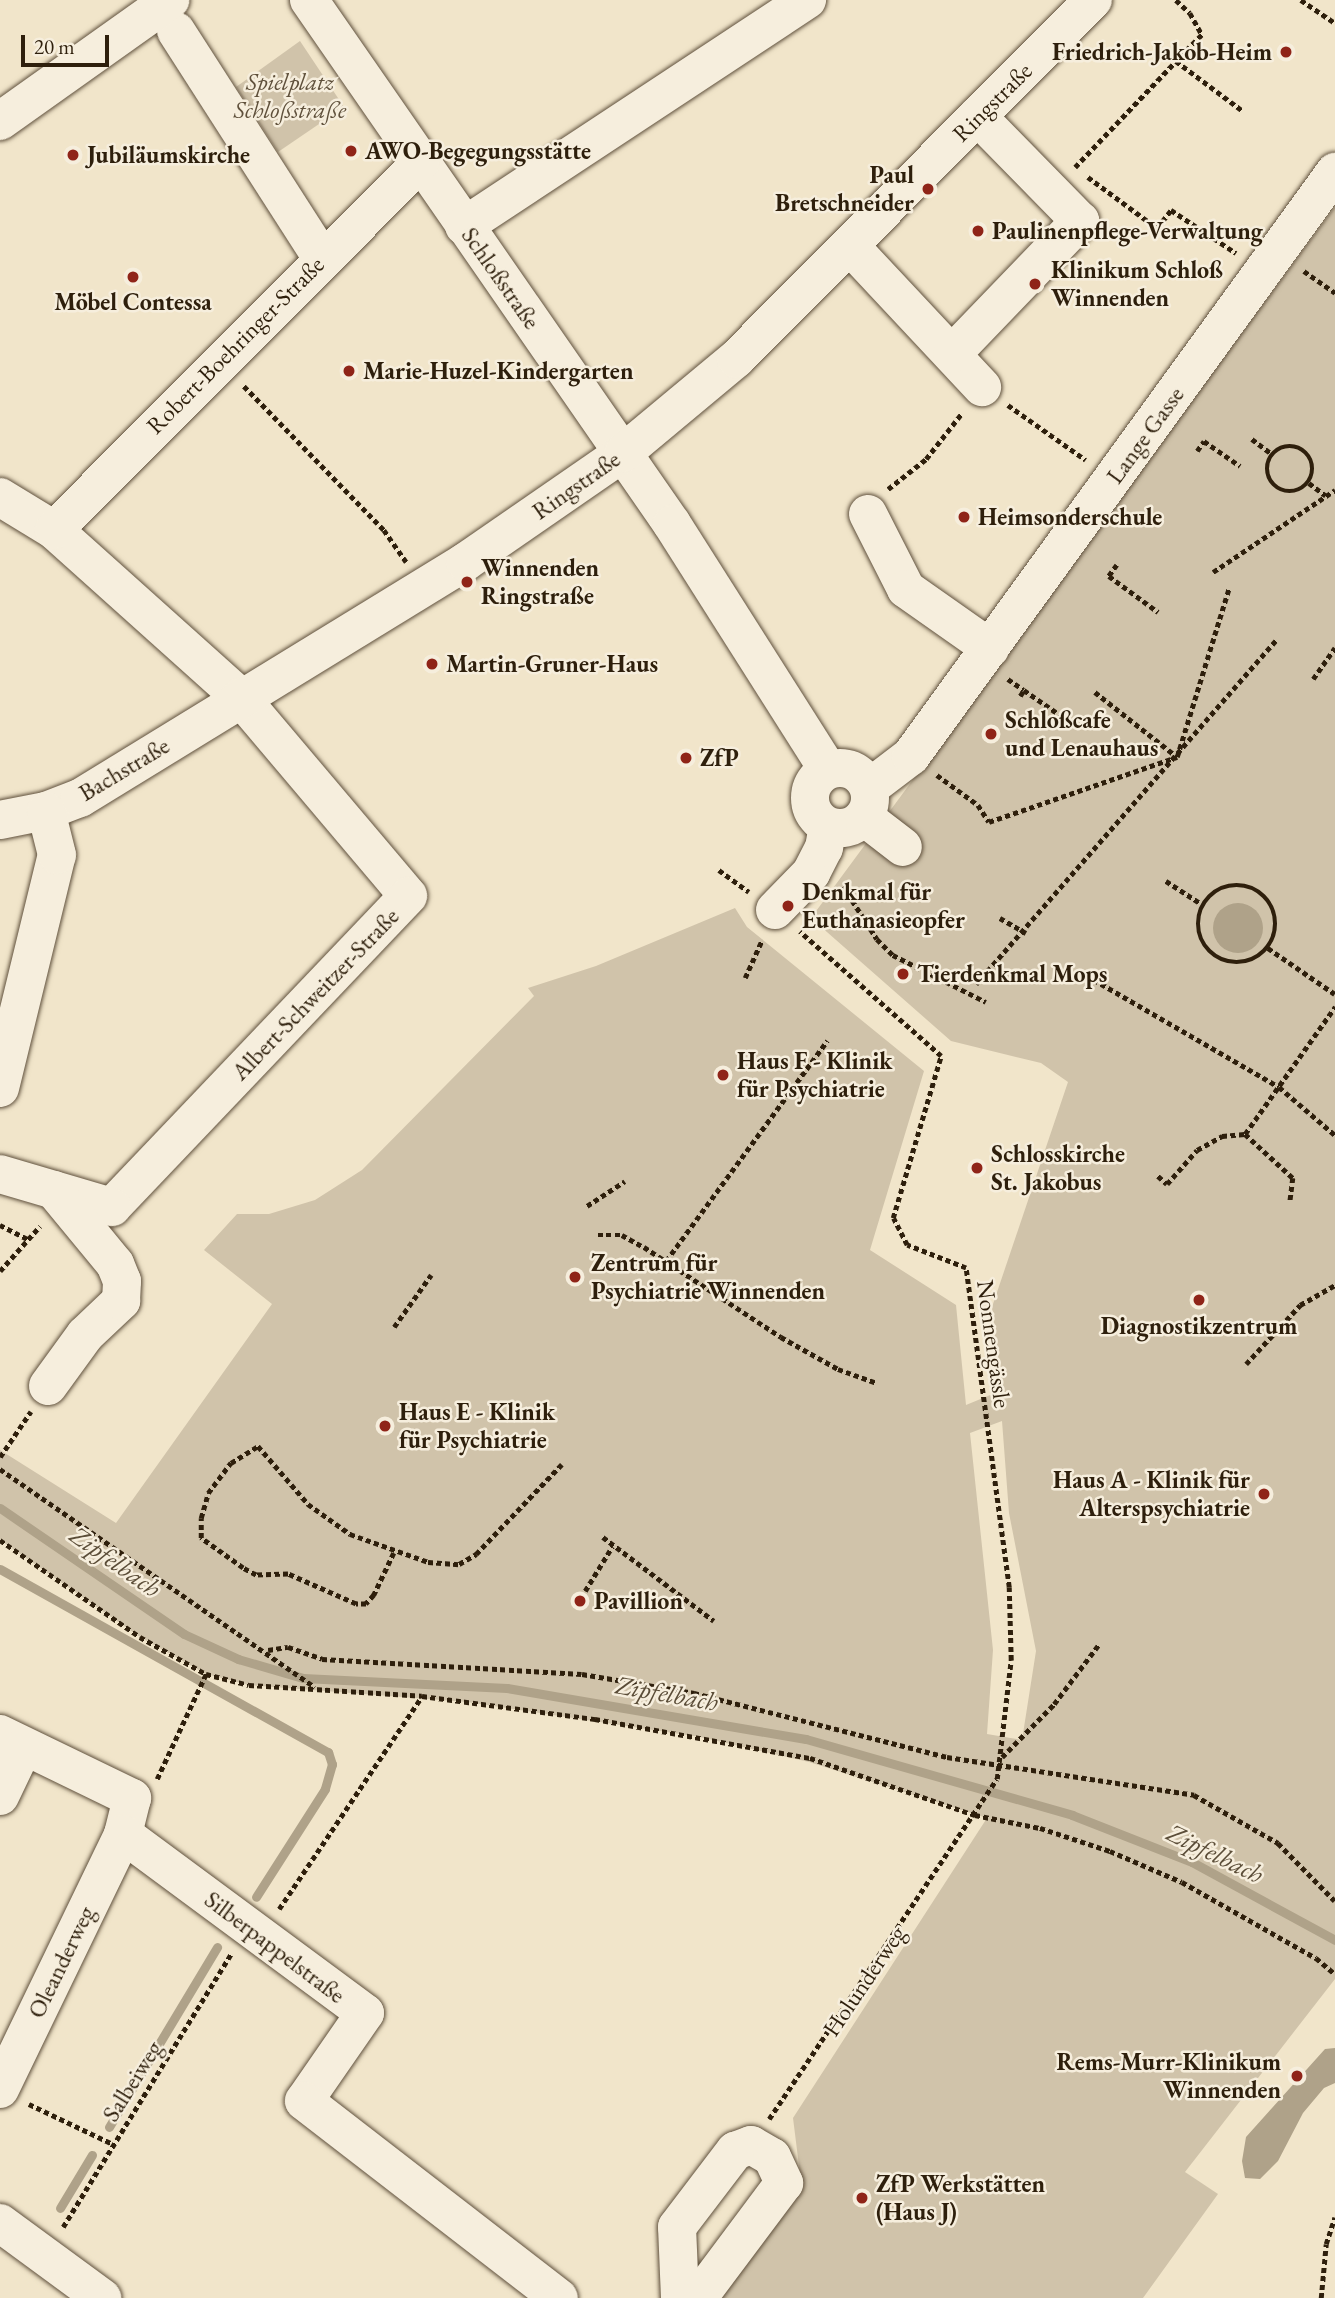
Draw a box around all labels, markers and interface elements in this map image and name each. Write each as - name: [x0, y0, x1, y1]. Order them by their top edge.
- scale bar: [24, 21, 112, 65]
- text: 20 m: [34, 33, 75, 60]
- place label: Friedrich-Jakob-Heim: [1052, 38, 1272, 66]
- marker: Friedrich-Jakob-Heim: [1278, 44, 1294, 60]
- street label: Ringstraße: [946, 56, 1038, 148]
- park label: Spielplatz Schloßstraße: [234, 68, 346, 124]
- place label: AWO-Begegungsstätte: [365, 137, 591, 165]
- place label: Jubiläumskirche: [87, 141, 250, 169]
- marker: AWO-Begegungsstätte: [343, 143, 359, 159]
- marker: Jubiläumskirche: [65, 147, 81, 163]
- place label: Paul Bretschneider: [775, 161, 914, 217]
- marker: Paul Bretschneider: [920, 181, 936, 197]
- place label: Paulinenpflege-Verwaltung: [992, 217, 1263, 245]
- street label: Schloßstraße: [456, 222, 546, 334]
- marker: Paulinenpflege-Verwaltung: [970, 223, 986, 239]
- street label: Robert-Boehringer-Straße: [140, 250, 330, 440]
- place label: Klinikum Schloß Winnenden: [1051, 256, 1223, 312]
- marker: Möbel Contessa: [125, 269, 141, 285]
- marker: Klinikum Schloß Winnenden: [1025, 274, 1045, 294]
- place label: Möbel Contessa: [54, 288, 212, 316]
- place label: Marie-Huzel-Kindergarten: [363, 357, 633, 385]
- marker: Marie-Huzel-Kindergarten: [341, 363, 357, 379]
- street label: Lange Gasse: [1100, 381, 1190, 489]
- street label: Ringstraße: [527, 444, 625, 526]
- place label: Heimsonderschule: [978, 503, 1162, 531]
- marker: Heimsonderschule: [956, 509, 972, 525]
- place label: Winnenden Ringstraße: [481, 554, 599, 610]
- marker: Winnenden Ringstraße: [459, 574, 475, 590]
- place label: Martin-Gruner-Haus: [446, 650, 658, 678]
- marker: Martin-Gruner-Haus: [424, 656, 440, 672]
- place label: Schloßcafe und Lenauhaus: [1005, 706, 1158, 762]
- marker: Schloßcafe und Lenauhaus: [983, 726, 999, 742]
- street label: Bachstraße: [74, 731, 174, 807]
- place label: ZfP: [700, 744, 739, 772]
- marker: ZfP: [678, 750, 694, 766]
- place label: Denkmal für Euthanasieopfer: [802, 878, 965, 934]
- marker: Denkmal für Euthanasieopfer: [780, 898, 796, 914]
- street label: Albert-Schweitzer-Straße: [225, 902, 405, 1086]
- place label: Tierdenkmal Mops: [917, 960, 1107, 988]
- marker: Tierdenkmal Mops: [895, 966, 911, 982]
- place label: Haus F - Klinik für Psychiatrie: [737, 1047, 892, 1103]
- marker: Haus F - Klinik für Psychiatrie: [715, 1067, 731, 1083]
- place label: Schlosskirche St. Jakobus: [991, 1140, 1125, 1196]
- marker: Schlosskirche St. Jakobus: [969, 1160, 985, 1176]
- place label: Zentrum für Psychiatrie Winnenden: [591, 1249, 825, 1305]
- marker: Zentrum für Psychiatrie Winnenden: [565, 1267, 585, 1287]
- street label: Nonnengässle: [971, 1278, 1017, 1410]
- marker: Diagnostikzentrum: [1191, 1292, 1207, 1308]
- place label: Diagnostikzentrum: [1101, 1312, 1297, 1340]
- place label: Haus E - Klinik für Psychiatrie: [399, 1398, 555, 1454]
- marker: Haus E - Klinik für Psychiatrie: [377, 1418, 393, 1434]
- place label: Haus A - Klinik für Alterspsychiatrie: [1053, 1466, 1250, 1522]
- marker: Haus A - Klinik für Alterspsychiatrie: [1256, 1486, 1272, 1502]
- water label: Zipfelbach: [64, 1520, 166, 1604]
- place label: Pavillion: [594, 1587, 683, 1615]
- marker: Pavillion: [572, 1593, 588, 1609]
- water label: Zipfelbach: [613, 1670, 721, 1718]
- water label: Zipfelbach: [1162, 1817, 1268, 1891]
- street label: Silberpappelstraße: [199, 1885, 351, 2009]
- street label: Oleanderweg: [22, 1901, 100, 2023]
- street label: Holunderweg: [816, 1920, 912, 2042]
- street label: Salbeiweg: [96, 2035, 168, 2127]
- place label: Rems-Murr-Klinikum Winnenden: [1056, 2048, 1281, 2104]
- marker: Rems-Murr-Klinikum Winnenden: [1287, 2066, 1307, 2086]
- place label: ZfP Werkstätten (Haus J): [876, 2170, 1045, 2226]
- marker: ZfP Werkstätten (Haus J): [854, 2190, 870, 2206]

